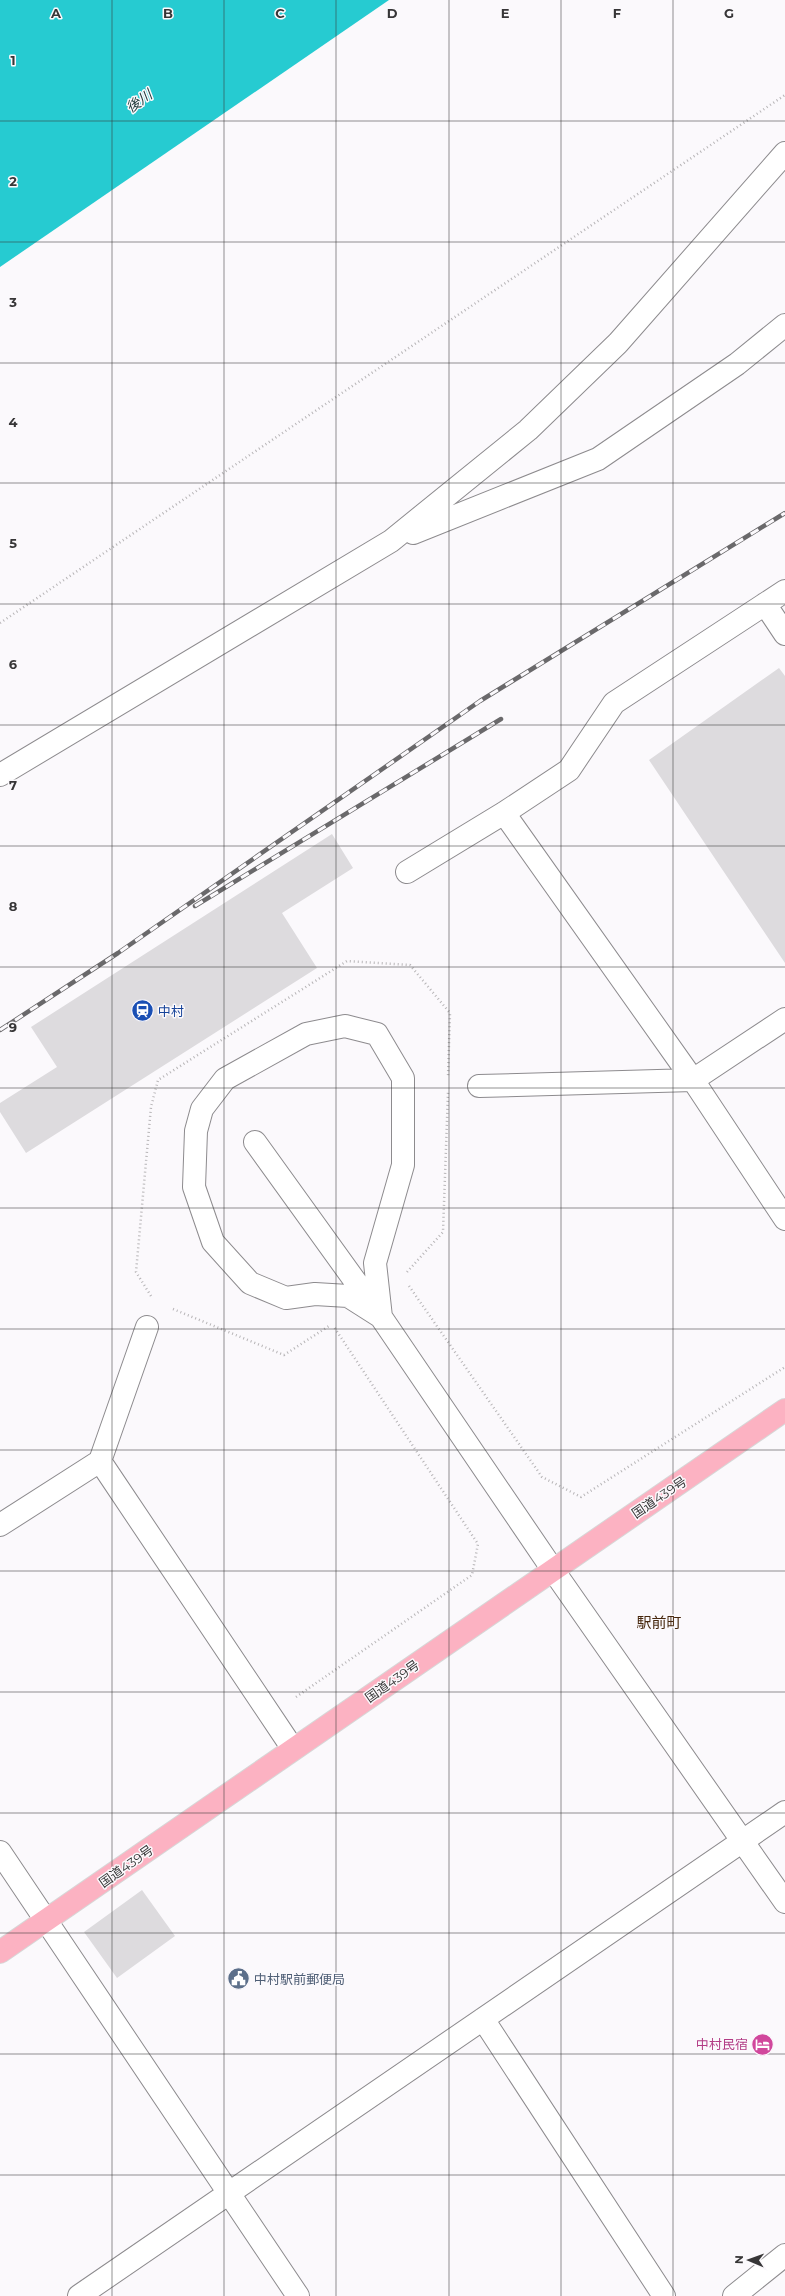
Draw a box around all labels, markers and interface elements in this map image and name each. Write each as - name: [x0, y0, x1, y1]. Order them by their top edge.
- text: A: [50, 5, 62, 21]
- text: B: [163, 5, 173, 21]
- text: C: [275, 5, 285, 21]
- text: D: [387, 5, 398, 21]
- text: E: [501, 5, 510, 21]
- text: F: [613, 5, 621, 21]
- text: G: [724, 5, 734, 21]
- text: 1: [10, 52, 16, 68]
- water label: 後川: [122, 84, 157, 116]
- text: 2: [9, 173, 17, 189]
- text: 3: [8, 294, 17, 310]
- text: 4: [9, 414, 18, 430]
- text: 5: [9, 535, 17, 551]
- text: 6: [9, 656, 18, 672]
- text: 7: [9, 777, 17, 793]
- text: 8: [9, 898, 18, 914]
- station icon: 中村: [130, 998, 156, 1024]
- place label: 中村: [158, 1003, 184, 1019]
- text: 9: [9, 1019, 17, 1035]
- street label: 国道439号: [629, 1473, 689, 1521]
- district label: 駅前町: [636, 1613, 682, 1632]
- street label: 国道439号: [362, 1656, 422, 1706]
- street label: 国道439号: [96, 1841, 156, 1891]
- public building icon: 中村駅前郵便局: [225, 1966, 251, 1992]
- place label: 中村駅前郵便局: [254, 1971, 345, 1987]
- hotel icon: 中村民宿: [750, 2031, 776, 2057]
- place label: 中村民宿: [696, 2036, 748, 2052]
- north arrow: [729, 2240, 769, 2280]
- text: N: [732, 2255, 746, 2264]

